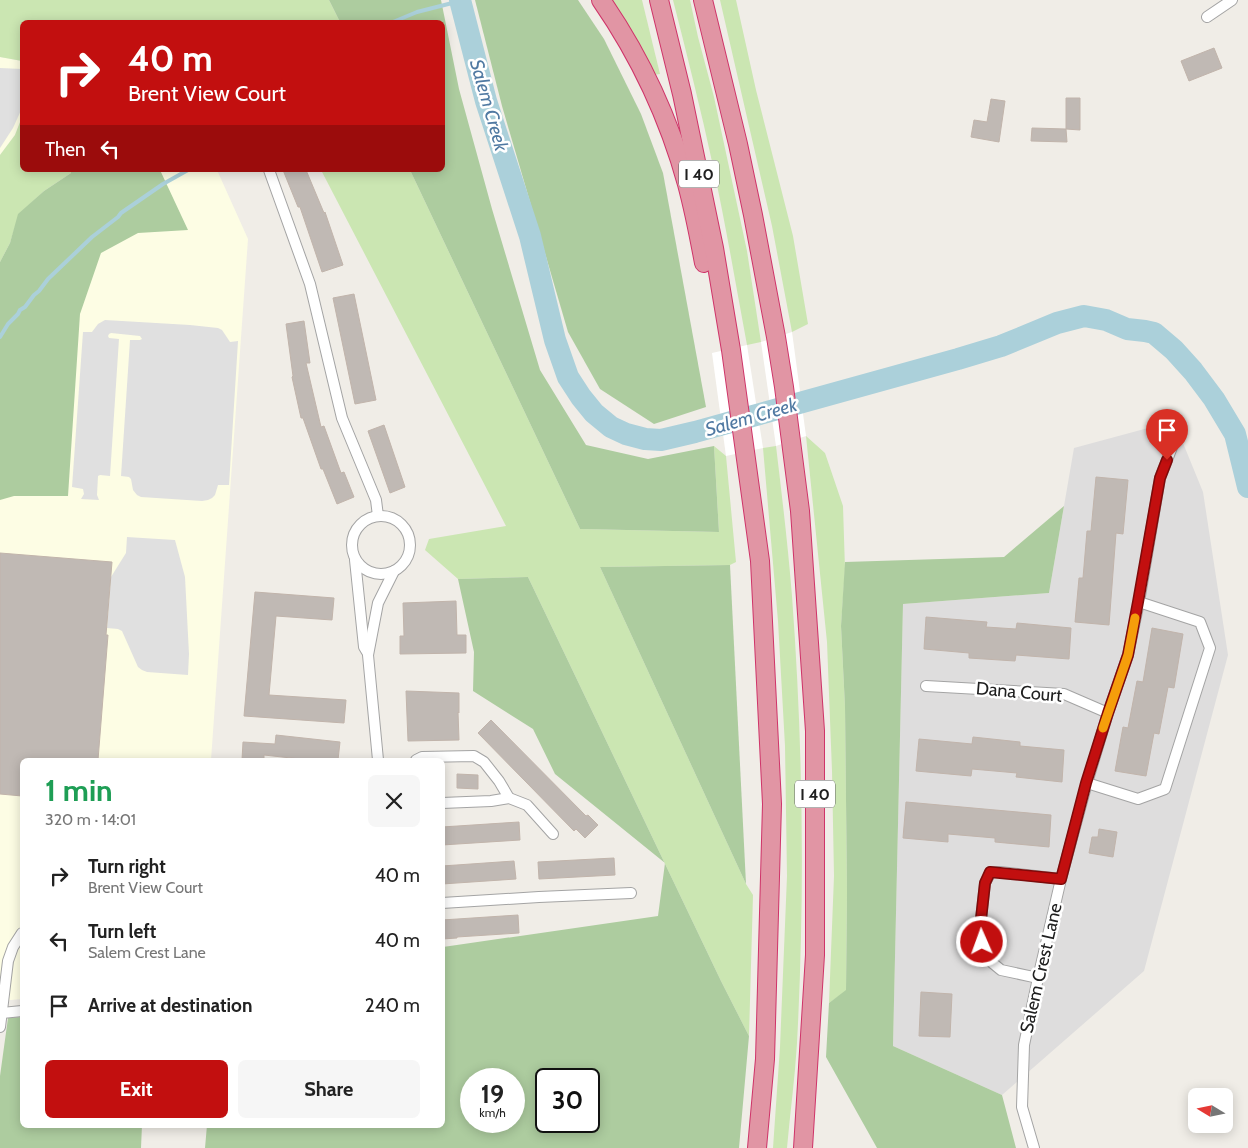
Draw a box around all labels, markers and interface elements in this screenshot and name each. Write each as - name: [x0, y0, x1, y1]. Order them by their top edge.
- text: 40 m: [128, 37, 213, 80]
- icon: right: [45, 40, 110, 105]
- water label: Salem Creek: [465, 56, 513, 154]
- text: Brent View Court: [128, 80, 286, 107]
- icon: left: [96, 135, 124, 163]
- text: Then: [45, 138, 86, 161]
- road number: I 40: [679, 160, 719, 188]
- water label: Salem Creek: [702, 393, 800, 441]
- pin: [1146, 409, 1188, 460]
- icon: arrive: [1153, 416, 1181, 444]
- street label: Dana Court: [975, 677, 1063, 707]
- text: 1 min: [45, 772, 113, 809]
- button: close: [368, 775, 420, 827]
- road number: I 40: [795, 781, 835, 808]
- text: 320 m · 14:01: [45, 810, 136, 829]
- text: Turn right: [88, 855, 166, 878]
- icon: right: [45, 862, 73, 890]
- text: 40 m: [375, 864, 420, 887]
- text: Brent View Court: [88, 878, 203, 897]
- street label: Salem Crest Lane: [1015, 901, 1067, 1035]
- position arrow: [955, 915, 1007, 967]
- text: Turn left: [88, 920, 156, 943]
- icon: left: [45, 927, 73, 955]
- text: 40 m: [375, 929, 420, 952]
- text: Salem Crest Lane: [88, 943, 206, 962]
- icon: arrive: [45, 992, 73, 1020]
- text: Arrive at destination: [88, 994, 252, 1017]
- text: 240 m: [365, 994, 420, 1017]
- button: Exit: [45, 1060, 228, 1118]
- button: Share: [238, 1060, 420, 1118]
- speed limit sign: 30: [535, 1068, 600, 1133]
- text: 19: [481, 1079, 504, 1109]
- north arrow: [1188, 1088, 1232, 1132]
- map controls: [1188, 1088, 1233, 1133]
- text: km/h: [479, 1105, 506, 1120]

